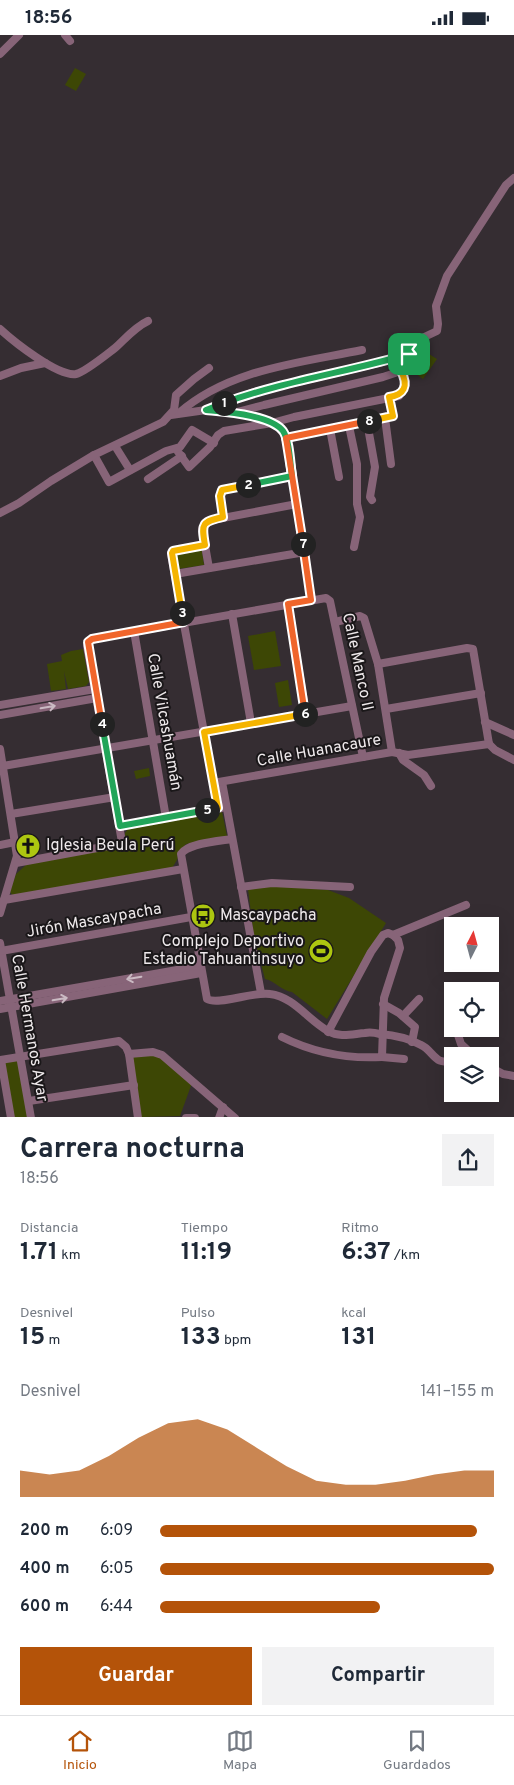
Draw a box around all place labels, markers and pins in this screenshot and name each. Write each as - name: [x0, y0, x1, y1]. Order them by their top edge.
- pin: [388, 333, 430, 375]
- pin: 1: [212, 391, 236, 415]
- pin: 8: [356, 409, 382, 433]
- pin: 2: [236, 473, 260, 497]
- pin: 7: [290, 531, 316, 557]
- pin: 3: [170, 601, 194, 625]
- pin: 6: [292, 701, 318, 727]
- pin: 4: [90, 711, 114, 737]
- pin: 5: [194, 797, 220, 823]
- church icon: Iglesia Beula Perú: [15, 833, 41, 859]
- place label: Iglesia Beula Perú: [46, 836, 175, 856]
- bus stop icon: Mascaypacha: [190, 903, 216, 929]
- place label: Mascaypacha: [220, 906, 316, 926]
- place label: Complejo Deportivo Estadio Tahuantinsuyo: [143, 932, 304, 970]
- sports icon: Complejo Deportivo Estadio Tahuantinsuyo: [308, 938, 334, 964]

